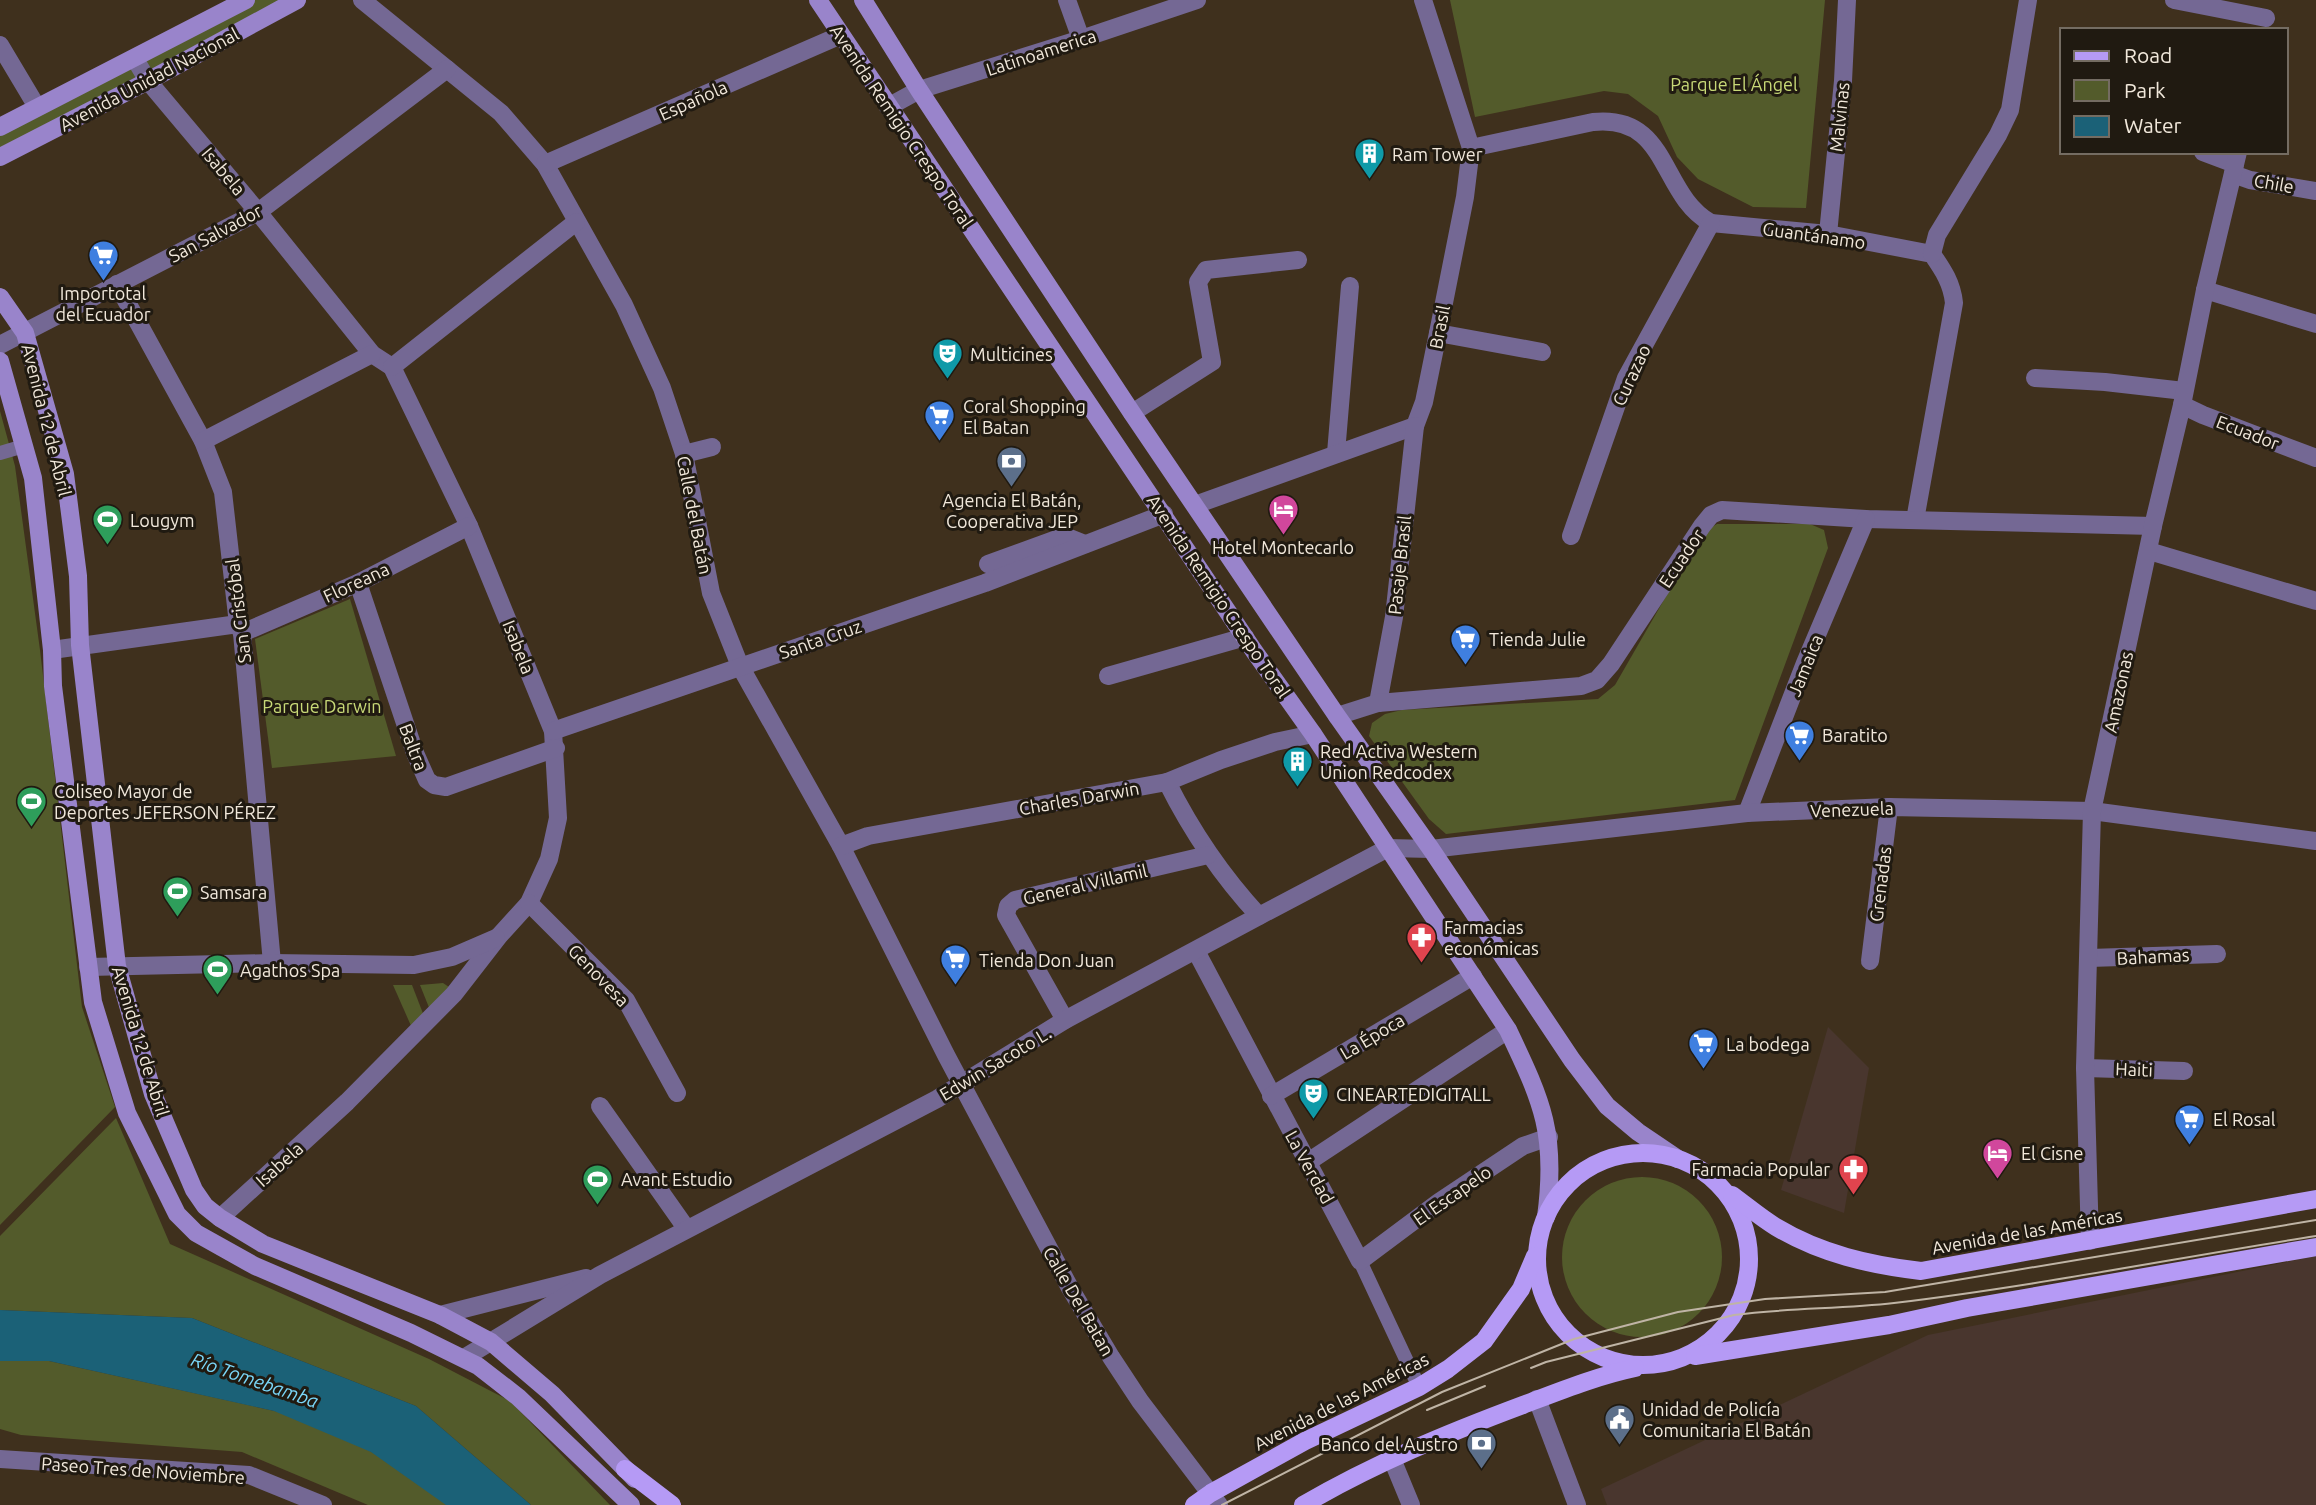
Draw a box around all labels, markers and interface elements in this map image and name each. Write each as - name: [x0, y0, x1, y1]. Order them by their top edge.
- street label: Avenida Remigio Crespo Toral: [827, 21, 978, 231]
- street label: Avenida Unidad Nacional: [56, 23, 242, 135]
- street label: Latinoamerica: [984, 25, 1098, 79]
- legend: [2060, 28, 2288, 154]
- text: Road: [2124, 43, 2172, 67]
- park label: Parque El Ángel: [1670, 73, 1798, 94]
- street label: Española: [656, 76, 730, 124]
- text: Park: [2124, 78, 2166, 102]
- street label: Malvinas: [1825, 81, 1853, 153]
- text: Water: [2124, 113, 2182, 137]
- building icon: Ram Tower: [1352, 137, 1386, 181]
- street label: Isabela: [198, 143, 250, 199]
- place label: Ram Tower: [1392, 144, 1483, 164]
- street label: Chile: [2252, 170, 2296, 196]
- street label: San Salvador: [165, 200, 265, 266]
- street label: Guantánamo: [1761, 218, 1867, 252]
- supermarket icon: Importotal del Ecuador: [86, 238, 120, 282]
- place label: Importotal del Ecuador: [55, 283, 151, 324]
- street label: Brasil: [1425, 303, 1453, 351]
- theatre icon: Multicines: [930, 337, 964, 381]
- street label: Curazao: [1608, 341, 1654, 409]
- street label: Avenida 12 de Abril: [18, 342, 76, 498]
- place label: Multicines: [970, 344, 1053, 364]
- place label: Coral Shopping El Batan: [963, 396, 1086, 437]
- supermarket icon: Coral Shopping El Batan: [923, 399, 957, 443]
- street label: Ecuador: [2214, 411, 2282, 453]
- bank icon: Agencia El Batán, Cooperativa JEP: [995, 445, 1029, 489]
- street label: Calle del Batán: [674, 454, 716, 576]
- place label: Agencia El Batán, Cooperativa JEP: [943, 490, 1081, 531]
- street label: Avenida Remigio Crespo Toral: [1144, 491, 1295, 701]
- hotel icon: Hotel Montecarlo: [1266, 492, 1300, 536]
- sports icon: Lougym: [90, 503, 124, 547]
- place label: Lougym: [130, 510, 195, 530]
- street label: Pasaje Brasil: [1384, 514, 1414, 616]
- street label: Ecuador: [1654, 525, 1708, 591]
- place label: Hotel Montecarlo: [1212, 537, 1354, 557]
- street label: San Cristóbal: [222, 557, 254, 664]
- street label: Floreana: [320, 558, 392, 606]
- street label: Santa Cruz: [776, 616, 864, 662]
- street label: Isabela: [499, 617, 539, 677]
- supermarket icon: Tienda Julie: [1449, 622, 1483, 666]
- place label: Tienda Julie: [1489, 629, 1586, 649]
- street label: Jamaica: [1784, 631, 1826, 699]
- street label: Amazonas: [2100, 649, 2136, 734]
- park label: Parque Darwin: [262, 696, 382, 716]
- supermarket icon: Baratito: [1782, 718, 1816, 762]
- street label: Baltra: [396, 721, 432, 773]
- place label: Baratito: [1822, 725, 1888, 745]
- place label: Red Activa Western Union Redcodex: [1320, 741, 1478, 782]
- building icon: Red Activa Western Union Redcodex: [1280, 744, 1314, 788]
- street label: Charles Darwin: [1017, 778, 1141, 818]
- place label: Coliseo Mayor de Deportes JEFERSON PÉREZ: [54, 781, 276, 822]
- sports icon: Coliseo Mayor de Deportes JEFERSON PÉREZ: [14, 784, 48, 828]
- street label: Venezuela: [1810, 798, 1894, 820]
- street label: Grenadas: [1865, 845, 1895, 923]
- street label: General Villamil: [1021, 860, 1149, 908]
- sports icon: Samsara: [160, 875, 194, 919]
- place label: Samsara: [200, 882, 267, 902]
- place label: Farmacias económicas: [1444, 917, 1539, 958]
- pharmacy icon: Farmacias económicas: [1404, 920, 1438, 964]
- street label: Genovesa: [565, 940, 633, 1010]
- supermarket icon: Tienda Don Juan: [939, 943, 973, 987]
- street label: Bahamas: [2116, 944, 2190, 968]
- place label: Tienda Don Juan: [979, 950, 1114, 970]
- sports icon: Agathos Spa: [200, 953, 234, 997]
- place label: Agathos Spa: [240, 960, 340, 980]
- street label: Avenida 12 de Abril: [109, 964, 173, 1119]
- street label: La Época: [1336, 1008, 1408, 1063]
- street label: Edwin Sacoto L.: [936, 1022, 1054, 1104]
- supermarket icon: La bodega: [1686, 1027, 1720, 1071]
- place label: La bodega: [1726, 1034, 1810, 1054]
- street label: Haiti: [2115, 1058, 2153, 1080]
- theatre icon: CINEARTEDIGITALL: [1296, 1077, 1330, 1121]
- place label: CINEARTEDIGITALL: [1336, 1084, 1491, 1104]
- supermarket icon: El Rosal: [2173, 1102, 2207, 1146]
- place label: El Rosal: [2213, 1109, 2276, 1129]
- street label: La Verdad: [1282, 1127, 1338, 1207]
- hotel icon: El Cisne: [1981, 1136, 2015, 1180]
- street label: Isabela: [251, 1138, 307, 1190]
- place label: El Cisne: [2021, 1143, 2083, 1163]
- pharmacy icon: Farmacia Popular: [1836, 1152, 1870, 1196]
- place label: Farmacia Popular: [1692, 1159, 1830, 1179]
- street label: El Escapelo: [1409, 1161, 1495, 1229]
- sports icon: Avant Estudio: [581, 1162, 615, 1206]
- place label: Avant Estudio: [621, 1169, 733, 1189]
- street label: Avenida de las Américas: [1930, 1204, 2124, 1258]
- street label: Calle Del Batan: [1040, 1243, 1118, 1359]
- water label: Río Tomebamba: [189, 1348, 321, 1412]
- street label: Avenida de las Américas: [1250, 1348, 1432, 1454]
- place label: Unidad de Policía Comunitaria El Batán: [1642, 1399, 1811, 1440]
- public building icon: Unidad de Policía Comunitaria El Batán: [1602, 1402, 1636, 1446]
- bank icon: Banco del Austro: [1464, 1427, 1498, 1471]
- place label: Banco del Austro: [1321, 1434, 1458, 1454]
- street label: Paseo Tres de Noviembre: [40, 1453, 246, 1487]

